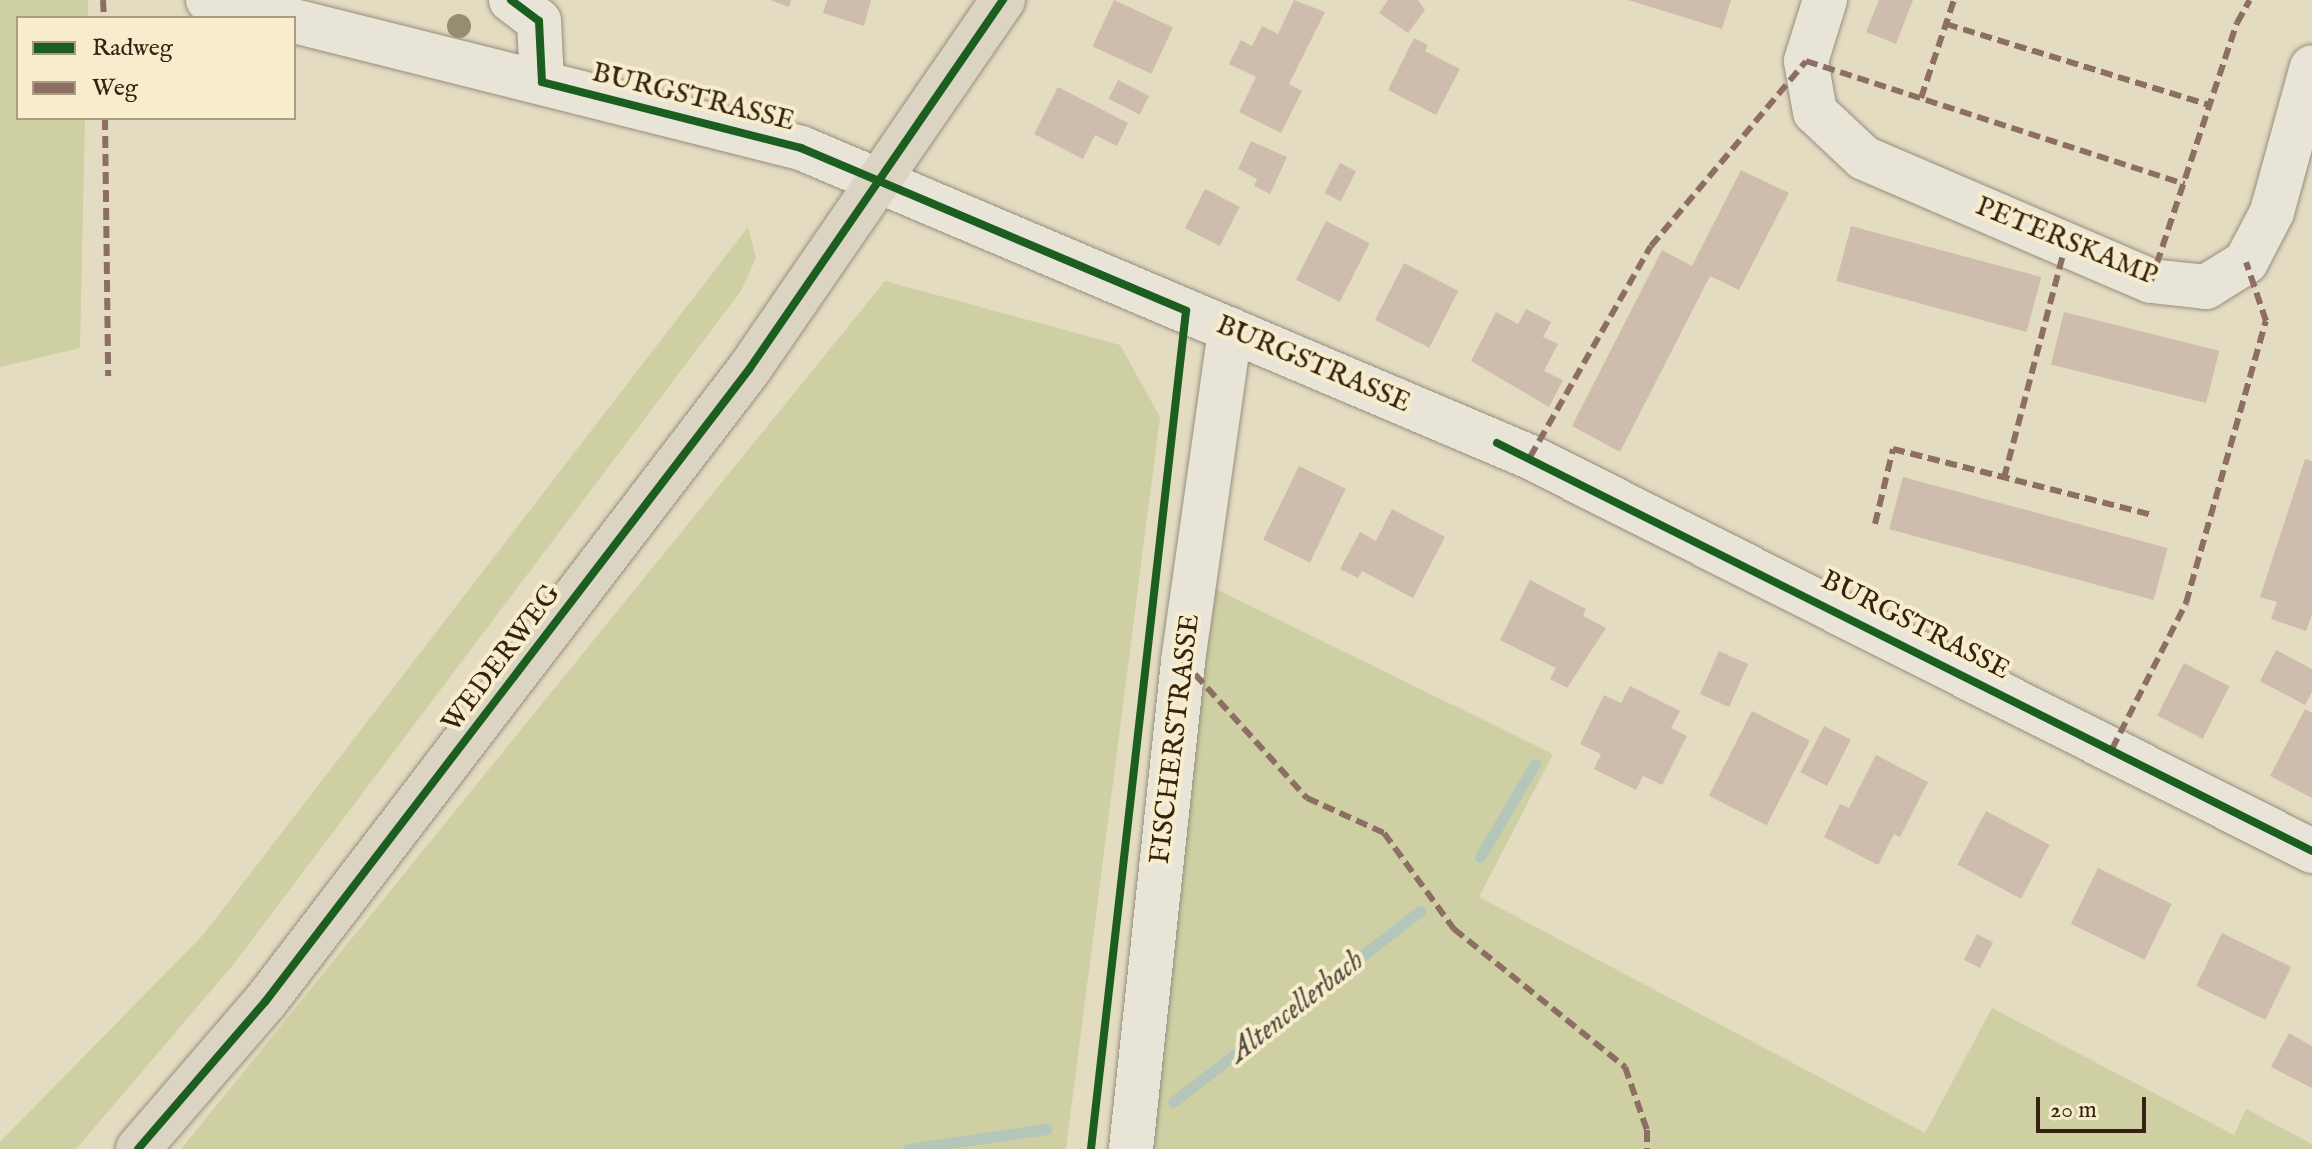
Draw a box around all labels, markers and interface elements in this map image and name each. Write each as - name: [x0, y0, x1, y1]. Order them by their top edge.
- legend: [16, 16, 296, 120]
- text: Radweg: [92, 33, 173, 64]
- street label: BURGSTRASSE: [588, 57, 798, 139]
- text: Weg: [92, 73, 138, 104]
- street label: PETERSKAMP: [1970, 190, 2162, 294]
- street label: BURGSTRASSE: [1211, 309, 1415, 421]
- street label: BURGSTRASSE: [1815, 564, 2015, 688]
- street label: WEDERWEG: [436, 579, 568, 739]
- street label: FISCHERSTRASSE: [1144, 612, 1208, 866]
- water label: Altencellerbach: [1222, 943, 1372, 1071]
- scale bar: [2040, 1081, 2150, 1131]
- text: 20 m: [2050, 1095, 2097, 1126]

